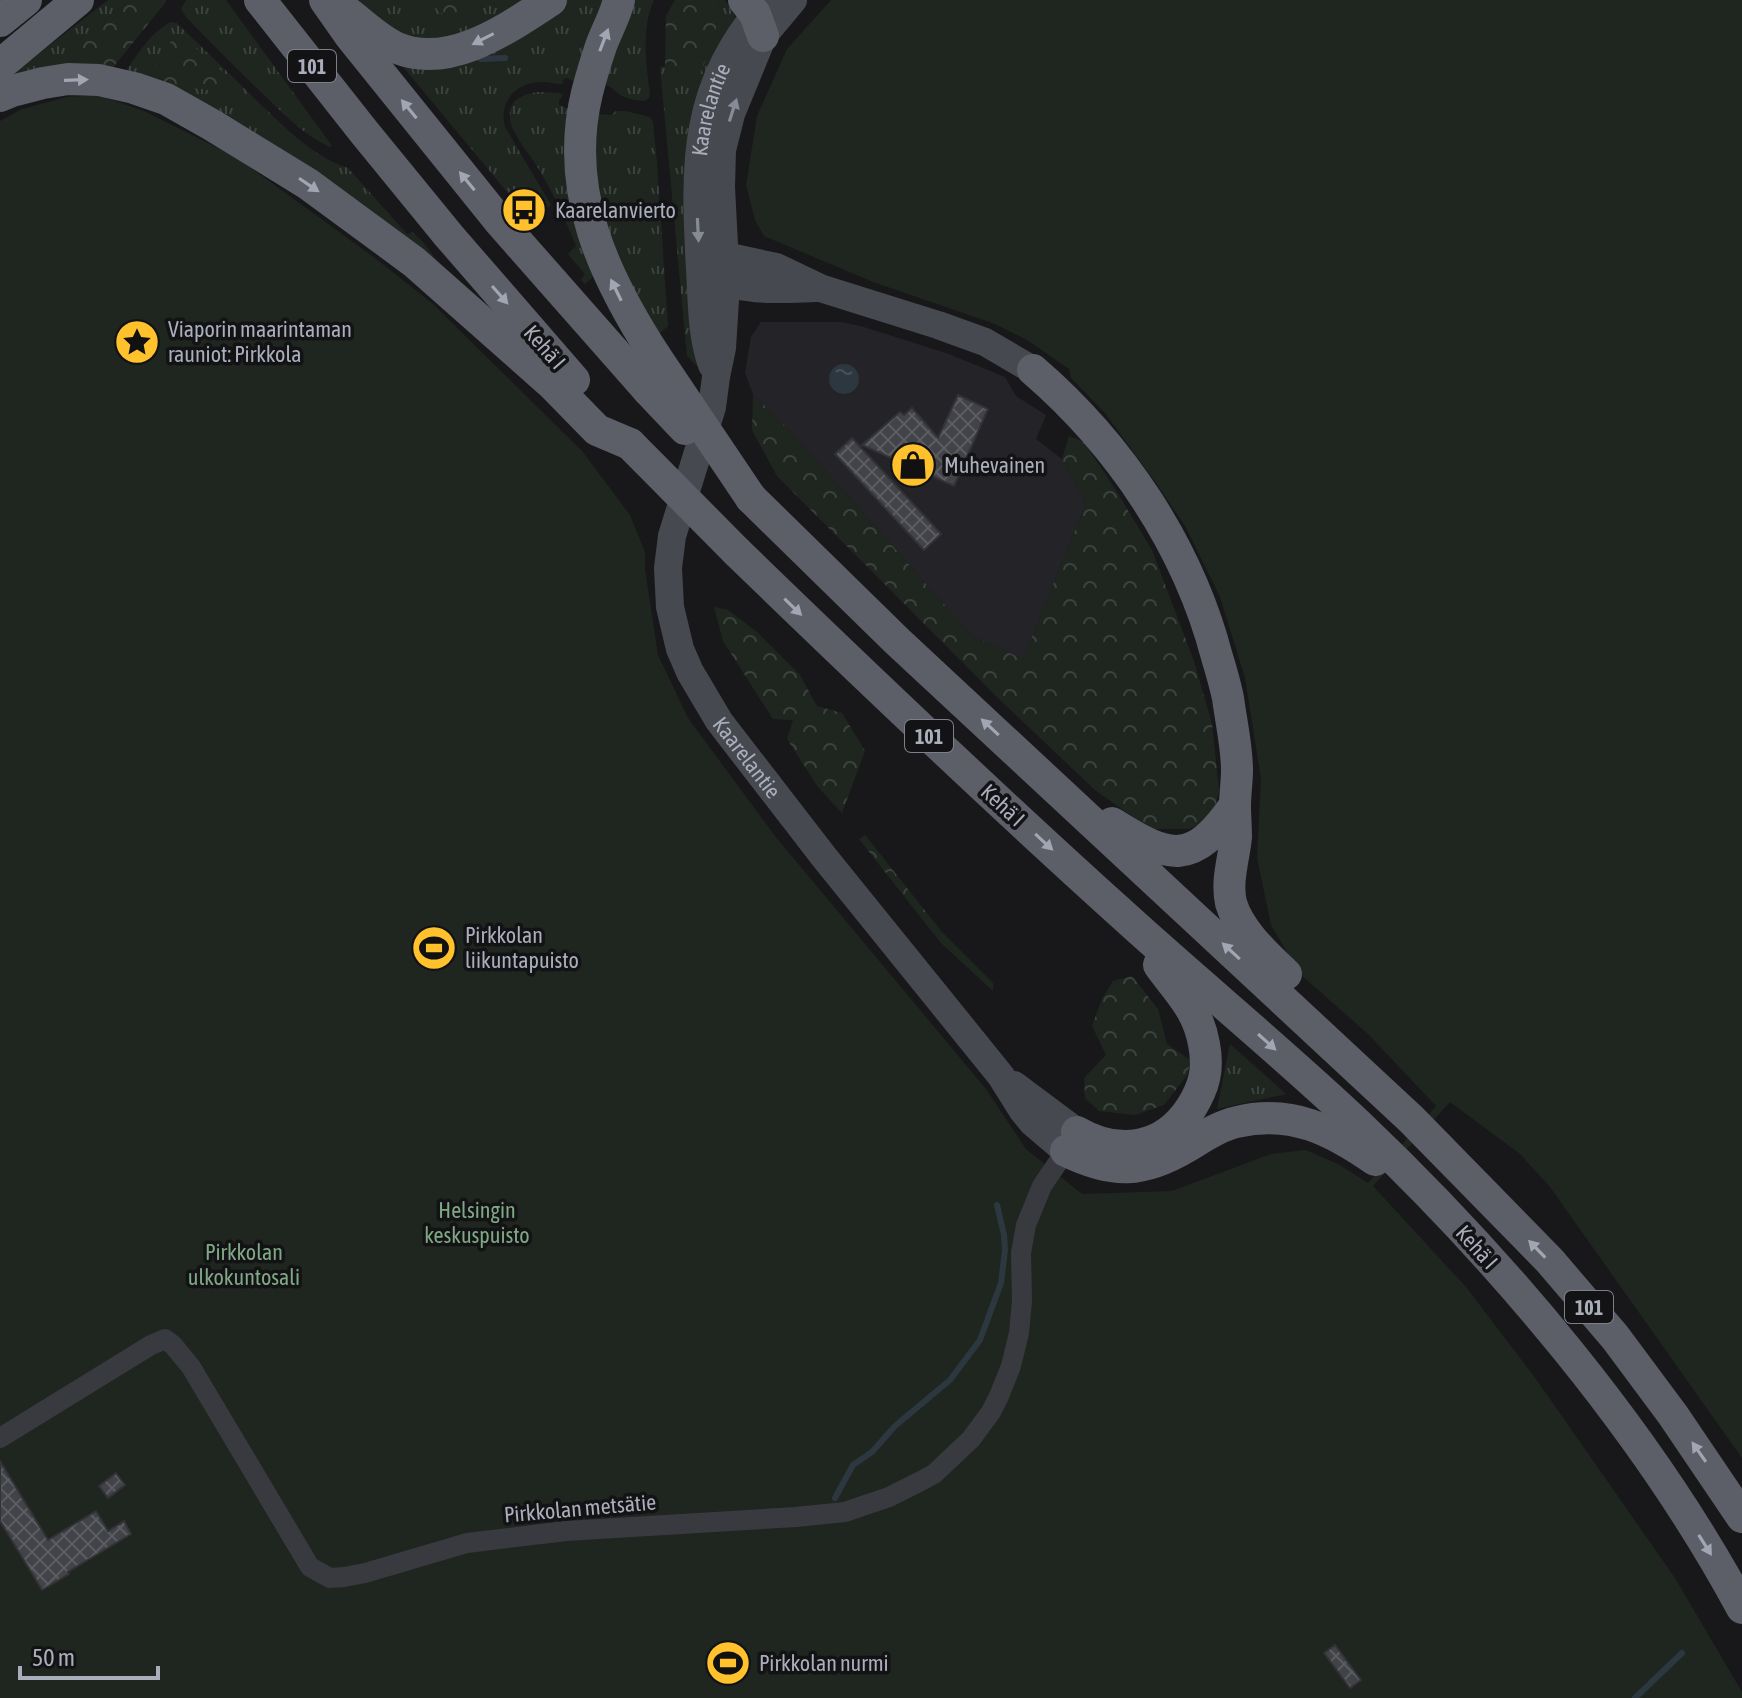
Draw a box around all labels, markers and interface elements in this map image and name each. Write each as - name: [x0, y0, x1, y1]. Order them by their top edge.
- one-way arrow: [598, 28, 611, 52]
- one-way arrow: [472, 32, 495, 45]
- road number: 101: [288, 50, 336, 82]
- street label: Kaarelantie: [686, 59, 735, 157]
- one-way arrow: [64, 74, 89, 86]
- one-way arrow: [400, 98, 417, 119]
- one-way arrow: [727, 98, 740, 122]
- one-way arrow: [459, 171, 476, 191]
- one-way arrow: [298, 177, 319, 192]
- bus stop icon: Kaarelanvierto: [500, 186, 548, 234]
- place label: Kaarelanvierto: [555, 197, 676, 223]
- one-way arrow: [692, 217, 705, 242]
- one-way arrow: [609, 279, 623, 302]
- one-way arrow: [491, 284, 508, 304]
- place label: Viaporin maarintaman rauniot: Pirkkola: [168, 316, 352, 367]
- place icon: Viaporin maarintaman rauniot: Pirkkola: [113, 318, 161, 366]
- street label: Kehä I: [519, 320, 571, 374]
- shop icon: Muhevainen: [889, 441, 937, 489]
- place label: Muhevainen: [944, 452, 1045, 478]
- one-way arrow: [783, 597, 802, 615]
- street label: Kaarelantie: [708, 712, 787, 803]
- one-way arrow: [980, 719, 999, 737]
- road number: 101: [905, 720, 953, 752]
- street label: Kehä I: [976, 778, 1030, 832]
- one-way arrow: [1034, 833, 1053, 851]
- place label: Pirkkolan liikuntapuisto: [465, 922, 579, 973]
- sports icon: Pirkkolan liikuntapuisto: [410, 924, 458, 972]
- one-way arrow: [1222, 942, 1241, 960]
- one-way arrow: [1257, 1033, 1276, 1051]
- park label: Helsingin keskuspuisto: [424, 1197, 530, 1248]
- street label: Kehä I: [1451, 1220, 1503, 1274]
- park label: Pirkkolan ulkokuntosali: [188, 1239, 300, 1290]
- one-way arrow: [1528, 1239, 1546, 1258]
- road number: 101: [1565, 1291, 1613, 1323]
- one-way arrow: [1692, 1441, 1707, 1462]
- street label: Pirkkolan metsätie: [503, 1488, 657, 1528]
- one-way arrow: [1697, 1534, 1711, 1556]
- scale bar: [20, 1630, 158, 1680]
- sports icon: Pirkkolan nurmi: [704, 1639, 752, 1687]
- text: 50 m: [32, 1644, 75, 1671]
- place label: Pirkkolan nurmi: [759, 1650, 889, 1676]

